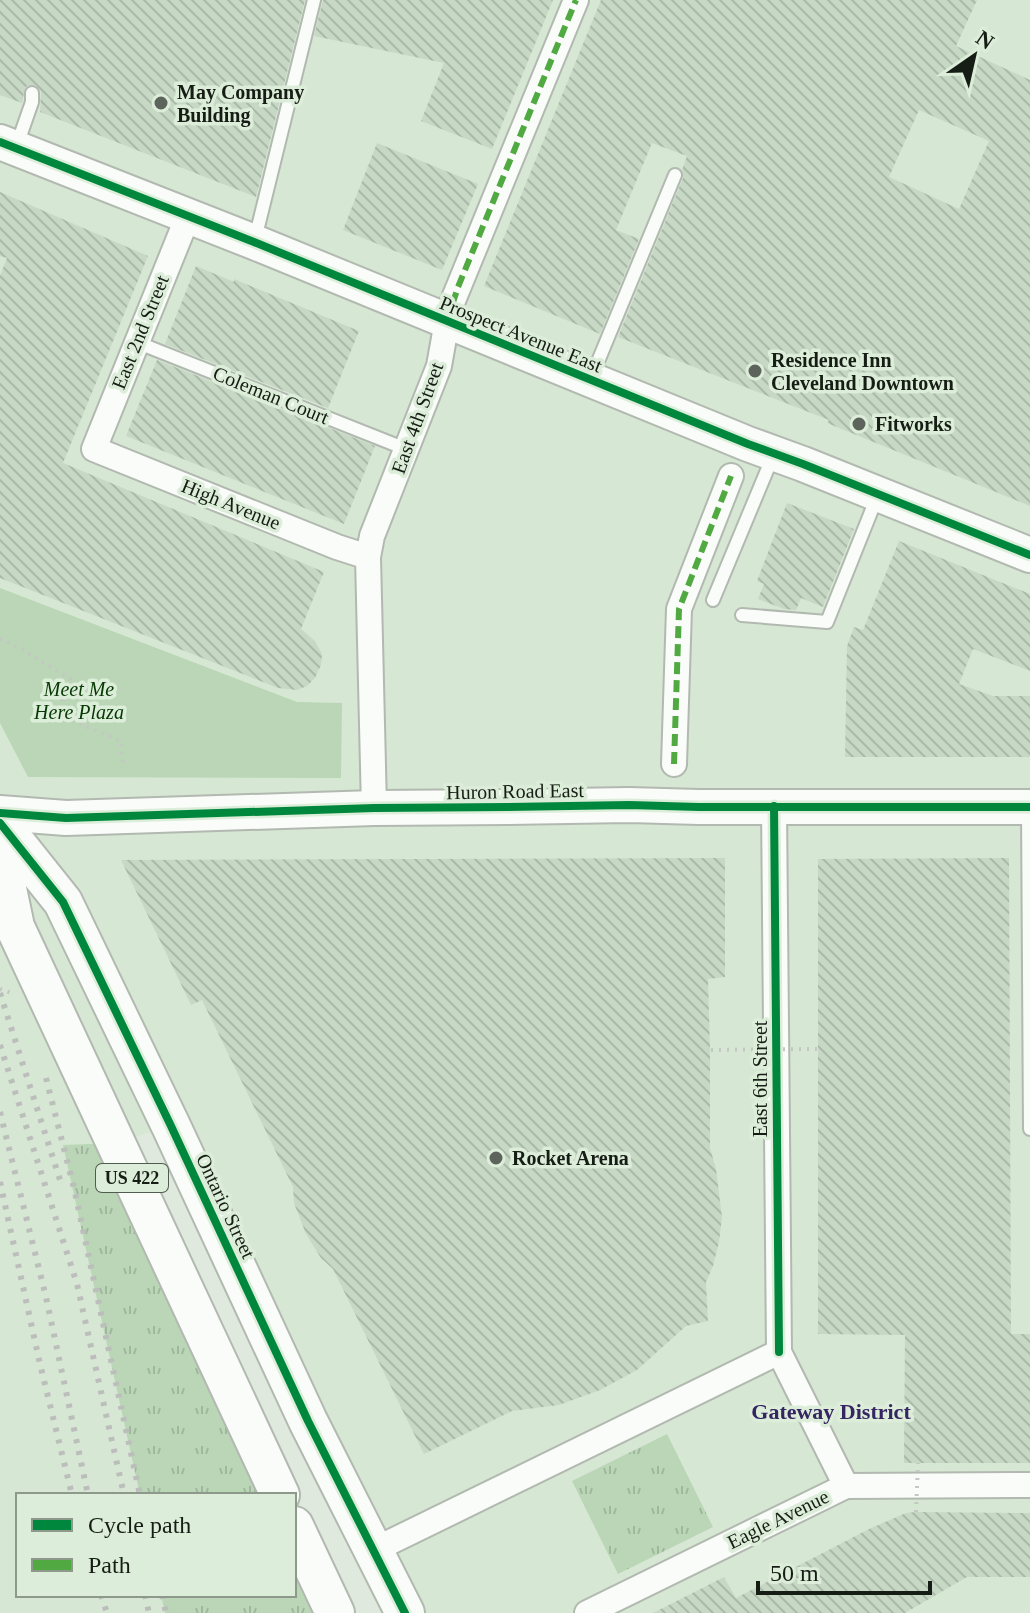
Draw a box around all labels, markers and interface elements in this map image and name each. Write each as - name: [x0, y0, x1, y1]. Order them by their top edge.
- north arrow: [934, 16, 1014, 96]
- text: N: [971, 25, 999, 55]
- place label: May Company Building: [177, 81, 304, 127]
- marker: May Company Building: [152, 94, 170, 112]
- street label: East 2nd Street: [107, 271, 173, 392]
- street label: Prospect Avenue East: [436, 291, 606, 378]
- place label: Residence Inn Cleveland Downtown: [771, 349, 954, 394]
- street label: East 4th Street: [387, 359, 447, 477]
- street label: Coleman Court: [210, 362, 332, 428]
- marker: Residence Inn Cleveland Downtown: [746, 362, 764, 380]
- place label: Fitworks: [875, 413, 952, 435]
- marker: Fitworks: [850, 415, 868, 433]
- street label: High Avenue: [178, 474, 284, 535]
- park label: Meet Me Here Plaza: [33, 678, 124, 723]
- street label: Huron Road East: [446, 779, 584, 803]
- street label: East 6th Street: [749, 1020, 771, 1137]
- place label: Rocket Arena: [512, 1147, 629, 1169]
- marker: Rocket Arena: [487, 1149, 505, 1167]
- street label: Ontario Street: [192, 1150, 260, 1262]
- road number: US 422: [96, 1164, 168, 1192]
- district label: Gateway District: [751, 1399, 911, 1424]
- street label: Eagle Avenue: [724, 1485, 833, 1554]
- legend: [16, 1493, 296, 1597]
- text: Cycle path: [88, 1512, 191, 1538]
- scale bar: [758, 1545, 930, 1595]
- text: Path: [88, 1552, 131, 1578]
- text: 50 m: [770, 1560, 819, 1586]

